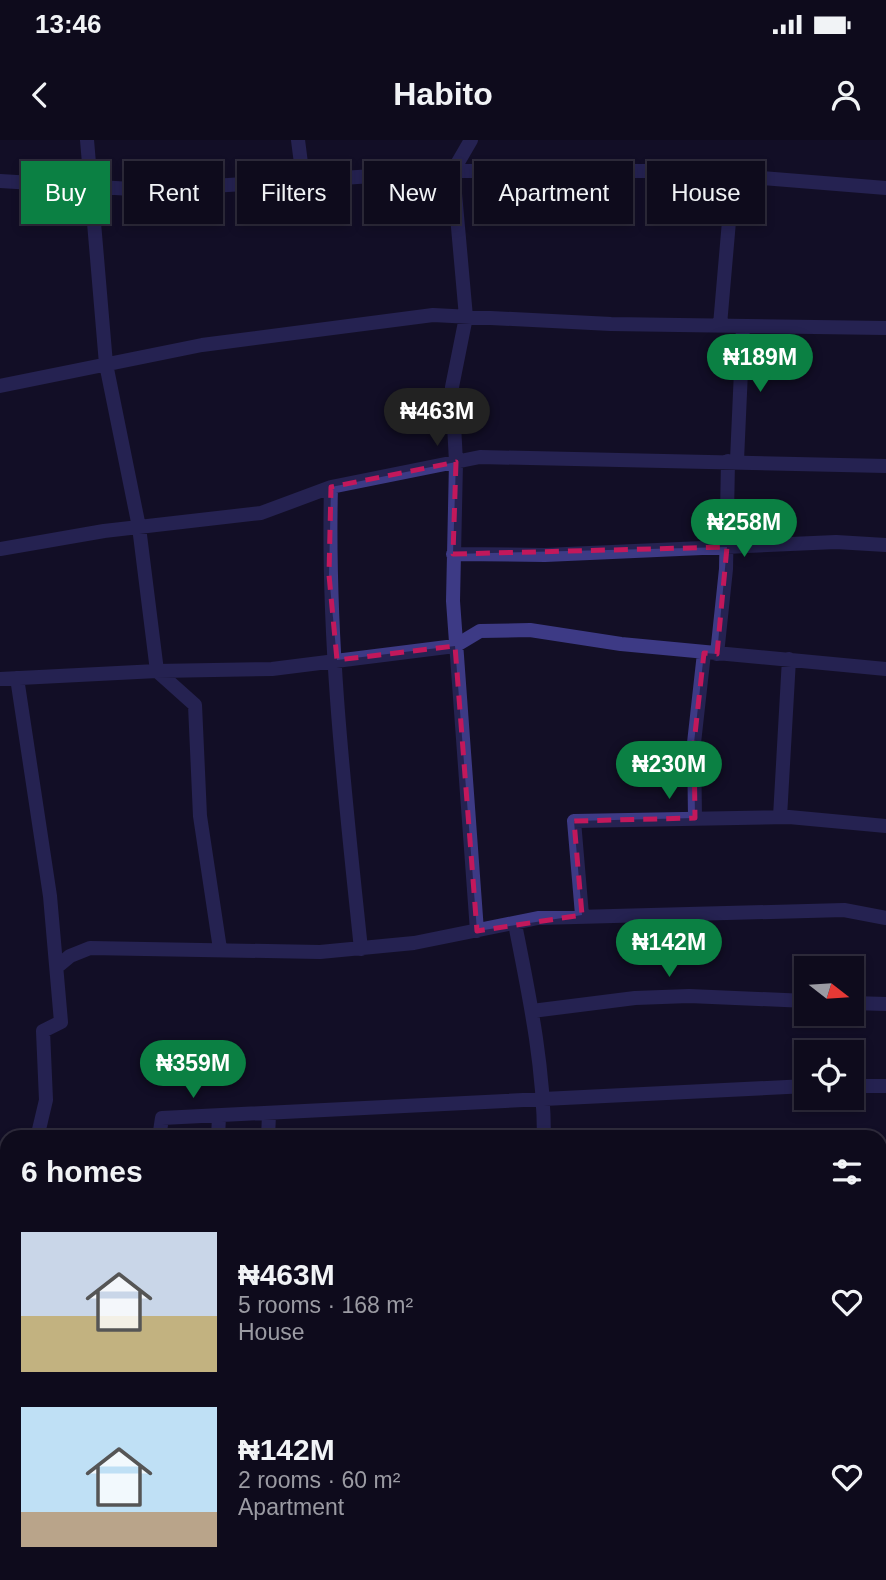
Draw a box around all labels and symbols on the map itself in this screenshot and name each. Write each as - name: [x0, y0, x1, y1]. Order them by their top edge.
- pin: ₦189M: [711, 334, 809, 394]
- pin: ₦463M: [388, 388, 486, 448]
- pin: ₦258M: [695, 500, 793, 559]
- pin: ₦230M: [620, 742, 718, 801]
- pin: ₦142M: [620, 920, 718, 979]
- north arrow: [794, 956, 864, 1026]
- pin: ₦359M: [144, 1040, 242, 1100]

